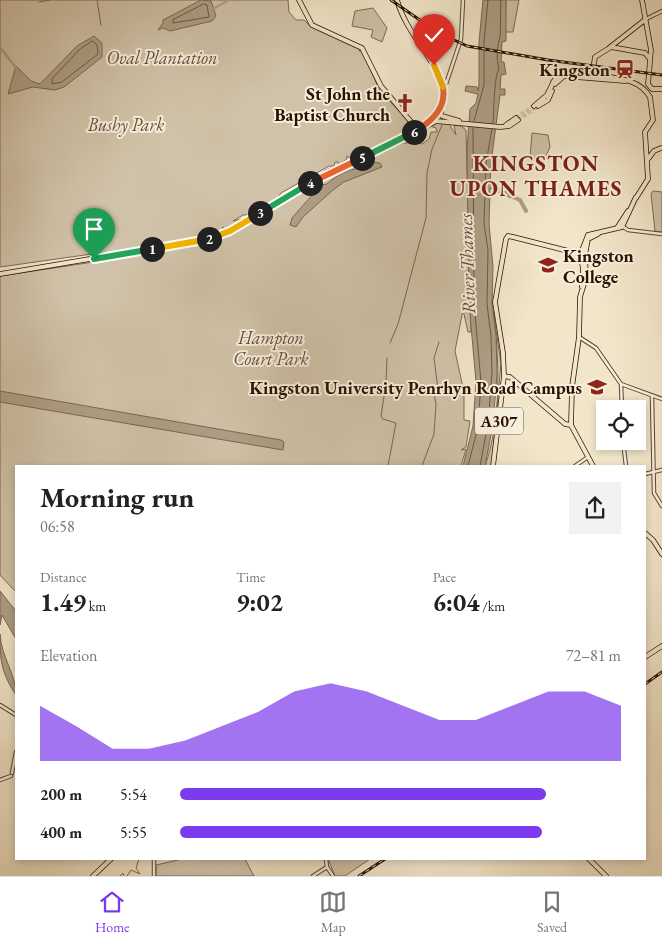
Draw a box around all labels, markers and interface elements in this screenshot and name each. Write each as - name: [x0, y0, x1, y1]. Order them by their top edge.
- pin: [413, 14, 455, 65]
- icon: check: [420, 21, 448, 49]
- park label: Oval Plantation: [106, 46, 218, 69]
- place label: Kingston: [539, 58, 610, 81]
- station icon: Kingston: [614, 58, 636, 80]
- place label: St John the Baptist Church: [274, 82, 390, 126]
- church icon: St John the Baptist Church: [394, 92, 416, 114]
- park label: Bushy Park: [87, 113, 164, 137]
- pin: 6: [402, 120, 426, 144]
- text: 6: [411, 123, 418, 141]
- pin: 5: [350, 146, 374, 170]
- text: 5: [359, 149, 366, 167]
- district label: KINGSTON UPON THAMES: [450, 149, 622, 203]
- pin: 4: [298, 170, 322, 196]
- text: 4: [307, 174, 314, 192]
- pin: 3: [248, 200, 272, 226]
- text: 3: [257, 204, 264, 222]
- pin: [73, 208, 115, 259]
- water label: River Thames: [453, 213, 481, 315]
- icon: arrive: [80, 215, 108, 243]
- pin: 2: [196, 226, 222, 252]
- text: 2: [206, 230, 213, 248]
- pin: 1: [140, 236, 164, 262]
- text: 1: [149, 240, 156, 258]
- place label: Kingston College: [563, 244, 634, 288]
- school or university icon: Kingston College: [537, 254, 559, 276]
- park label: Hampton Court Park: [233, 326, 309, 370]
- place label: Kingston University Penrhyn Road Campus: [249, 376, 582, 399]
- school or university icon: Kingston University Penrhyn Road Campus: [586, 376, 608, 398]
- map controls: [596, 400, 646, 450]
- button: locate: [596, 400, 646, 450]
- road number: A307: [475, 408, 523, 434]
- text: Morning run: [40, 479, 194, 515]
- button: share: [569, 482, 621, 534]
- text: 06:58: [40, 516, 75, 537]
- text: Distance: [40, 568, 87, 586]
- text: Time: [236, 568, 266, 586]
- text: Pace: [433, 568, 456, 586]
- text: 1.49: [40, 586, 86, 618]
- text: 9:02: [236, 586, 283, 618]
- text: 6:04: [433, 586, 479, 618]
- text: km: [86, 597, 106, 615]
- text: /km: [479, 597, 505, 615]
- text: Elevation: [40, 645, 98, 666]
- text: 72–81 m: [566, 645, 621, 666]
- text: 200 m: [40, 784, 82, 805]
- text: 5:54: [120, 784, 147, 805]
- text: 400 m: [40, 822, 82, 843]
- text: 5:55: [120, 822, 147, 843]
- tab: Home: [95, 888, 130, 936]
- tab: Map: [319, 888, 347, 936]
- tab: Saved: [537, 888, 567, 936]

